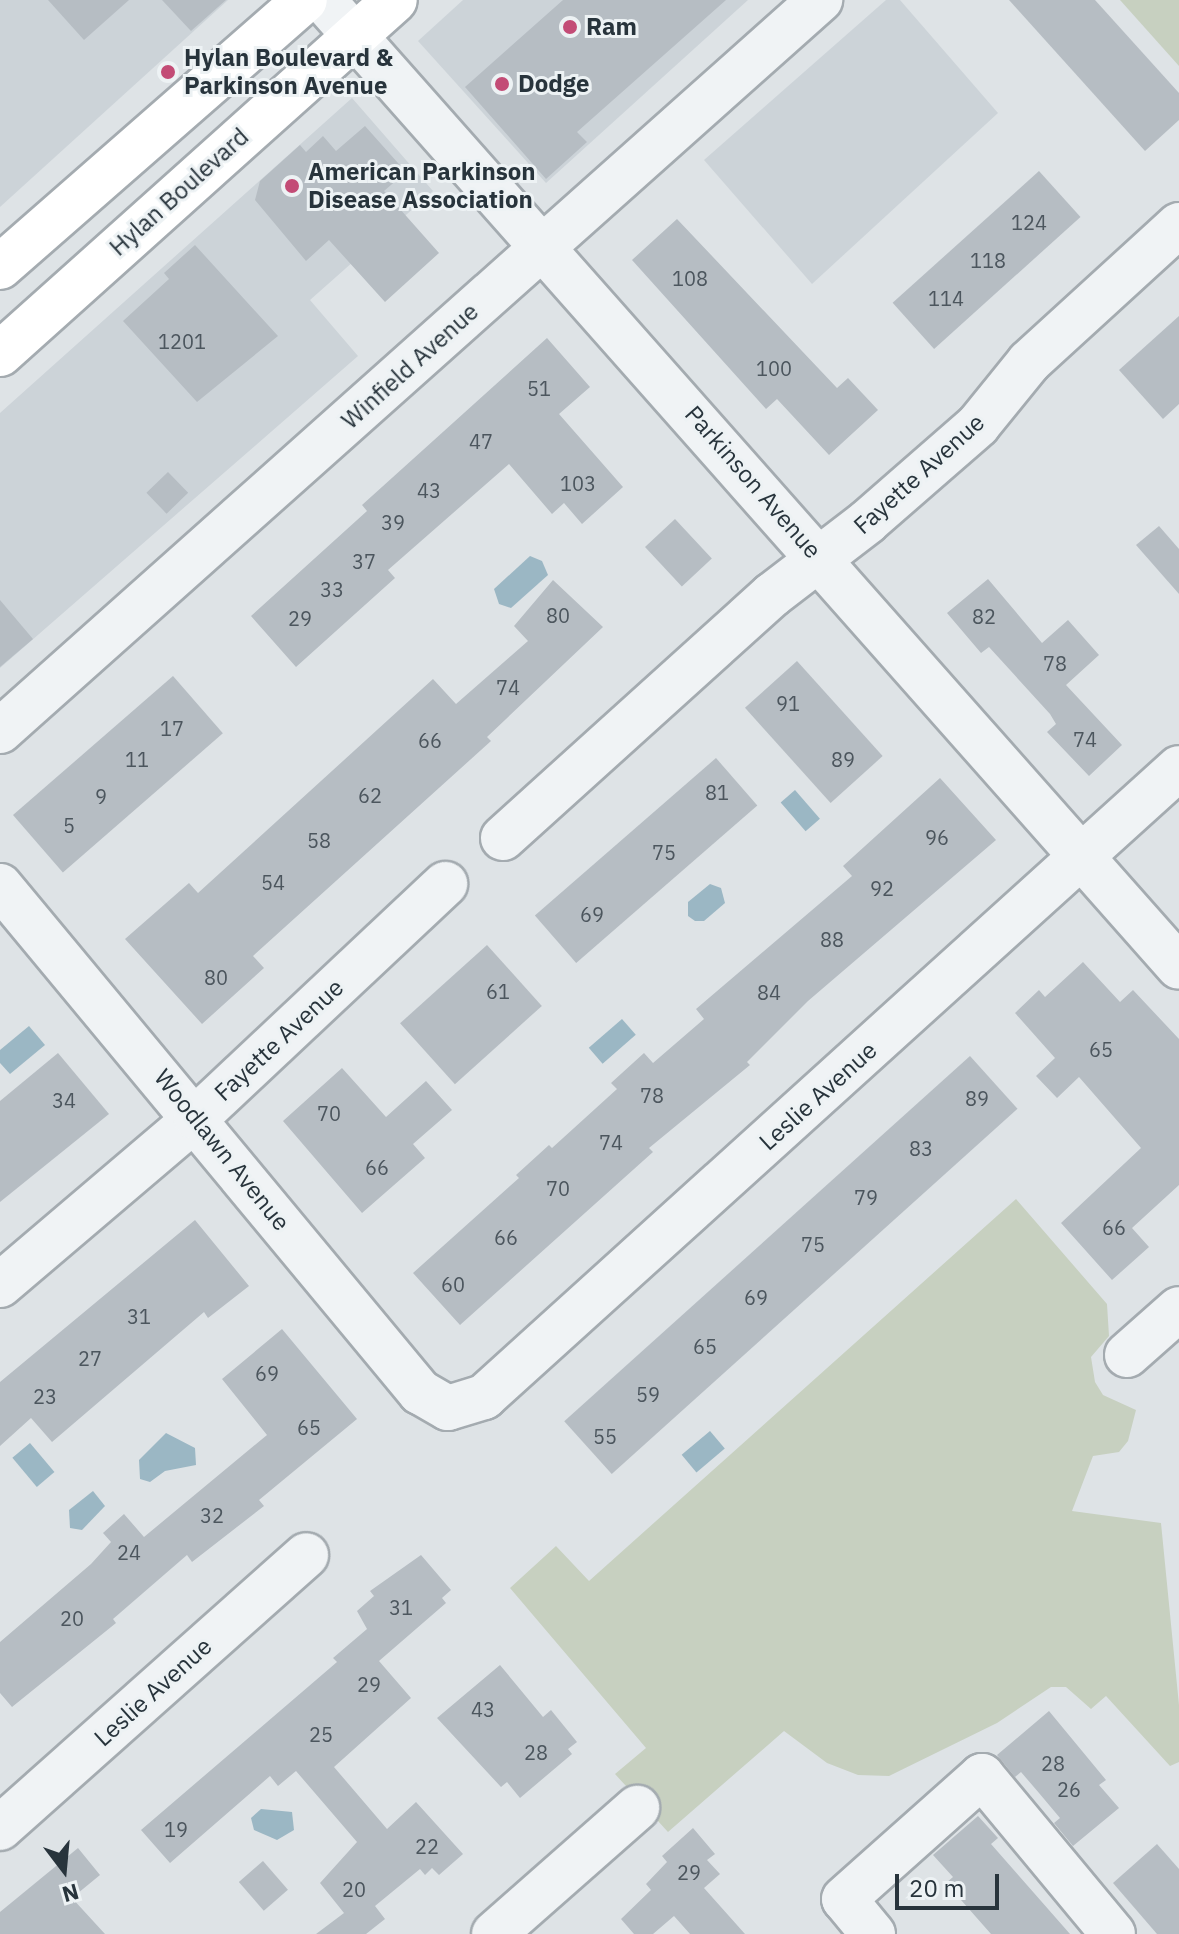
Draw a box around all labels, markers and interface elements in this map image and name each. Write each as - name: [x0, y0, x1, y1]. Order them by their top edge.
- place label: Ram: [586, 13, 637, 41]
- marker: Ram: [561, 18, 579, 36]
- place label: Hylan Boulevard & Parkinson Avenue: [184, 44, 393, 100]
- marker: Hylan Boulevard & Parkinson Avenue: [159, 63, 177, 81]
- place label: Dodge: [518, 70, 589, 98]
- marker: Dodge: [493, 75, 511, 93]
- street label: Hylan Boulevard: [104, 122, 254, 262]
- place label: American Parkinson Disease Association: [308, 158, 536, 214]
- marker: American Parkinson Disease Association: [283, 177, 301, 195]
- house number: 124: [1011, 210, 1047, 234]
- house number: 118: [970, 248, 1006, 272]
- house number: 108: [672, 266, 708, 290]
- house number: 114: [928, 286, 964, 310]
- street label: Winfield Avenue: [336, 297, 484, 435]
- house number: 1201: [158, 329, 206, 353]
- house number: 100: [756, 356, 792, 380]
- house number: 51: [527, 376, 551, 400]
- street label: Parkinson Avenue: [679, 400, 827, 564]
- street label: Fayette Avenue: [848, 408, 990, 540]
- house number: 47: [469, 429, 493, 453]
- house number: 103: [560, 471, 596, 495]
- house number: 43: [417, 478, 441, 502]
- house number: 39: [381, 510, 405, 534]
- house number: 37: [352, 549, 376, 573]
- house number: 33: [320, 577, 344, 601]
- house number: 80: [546, 603, 570, 627]
- house number: 82: [972, 604, 996, 628]
- house number: 29: [288, 606, 312, 630]
- house number: 78: [1043, 651, 1067, 675]
- house number: 74: [496, 675, 520, 699]
- house number: 91: [776, 691, 800, 715]
- house number: 17: [160, 716, 184, 740]
- house number: 74: [1073, 727, 1097, 751]
- house number: 66: [418, 728, 442, 752]
- house number: 11: [125, 747, 149, 771]
- house number: 89: [831, 747, 855, 771]
- house number: 81: [705, 780, 729, 804]
- house number: 62: [358, 783, 382, 807]
- house number: 9: [95, 784, 107, 808]
- house number: 5: [63, 813, 75, 837]
- house number: 96: [925, 825, 949, 849]
- house number: 58: [307, 828, 331, 852]
- house number: 75: [652, 840, 676, 864]
- house number: 54: [261, 870, 285, 894]
- house number: 92: [870, 876, 894, 900]
- house number: 69: [580, 902, 604, 926]
- house number: 88: [820, 927, 844, 951]
- house number: 80: [204, 965, 228, 989]
- street label: Fayette Avenue: [209, 973, 349, 1107]
- house number: 61: [486, 979, 510, 1003]
- house number: 84: [757, 980, 781, 1004]
- street label: Leslie Avenue: [753, 1036, 883, 1156]
- house number: 65: [1089, 1037, 1113, 1061]
- street label: Woodlawn Avenue: [148, 1064, 296, 1236]
- house number: 78: [640, 1083, 664, 1107]
- house number: 89: [965, 1086, 989, 1110]
- house number: 34: [52, 1088, 76, 1112]
- house number: 70: [317, 1101, 341, 1125]
- house number: 74: [599, 1130, 623, 1154]
- house number: 83: [909, 1136, 933, 1160]
- house number: 66: [365, 1155, 389, 1179]
- house number: 70: [546, 1176, 570, 1200]
- house number: 79: [854, 1185, 878, 1209]
- house number: 66: [1102, 1215, 1126, 1239]
- house number: 66: [494, 1225, 518, 1249]
- house number: 75: [801, 1232, 825, 1256]
- house number: 60: [441, 1272, 465, 1296]
- house number: 69: [744, 1285, 768, 1309]
- house number: 31: [127, 1304, 151, 1328]
- house number: 65: [693, 1334, 717, 1358]
- house number: 27: [78, 1346, 102, 1370]
- house number: 69: [255, 1361, 279, 1385]
- house number: 59: [636, 1382, 660, 1406]
- house number: 23: [33, 1384, 57, 1408]
- house number: 65: [297, 1415, 321, 1439]
- house number: 55: [593, 1424, 617, 1448]
- house number: 32: [200, 1503, 224, 1527]
- house number: 24: [117, 1540, 141, 1564]
- house number: 31: [389, 1595, 413, 1619]
- house number: 20: [60, 1606, 84, 1630]
- street label: Leslie Avenue: [88, 1632, 218, 1752]
- house number: 29: [357, 1672, 381, 1696]
- house number: 43: [471, 1697, 495, 1721]
- house number: 25: [309, 1722, 333, 1746]
- house number: 28: [524, 1740, 548, 1764]
- house number: 28: [1041, 1751, 1065, 1775]
- house number: 26: [1057, 1777, 1081, 1801]
- house number: 19: [164, 1817, 188, 1841]
- north arrow: [24, 1830, 104, 1910]
- house number: 22: [415, 1834, 439, 1858]
- scale bar: [899, 1858, 1003, 1908]
- house number: 29: [677, 1860, 701, 1884]
- text: 20 m: [909, 1872, 964, 1904]
- text: N: [59, 1877, 82, 1910]
- house number: 20: [342, 1877, 366, 1901]

